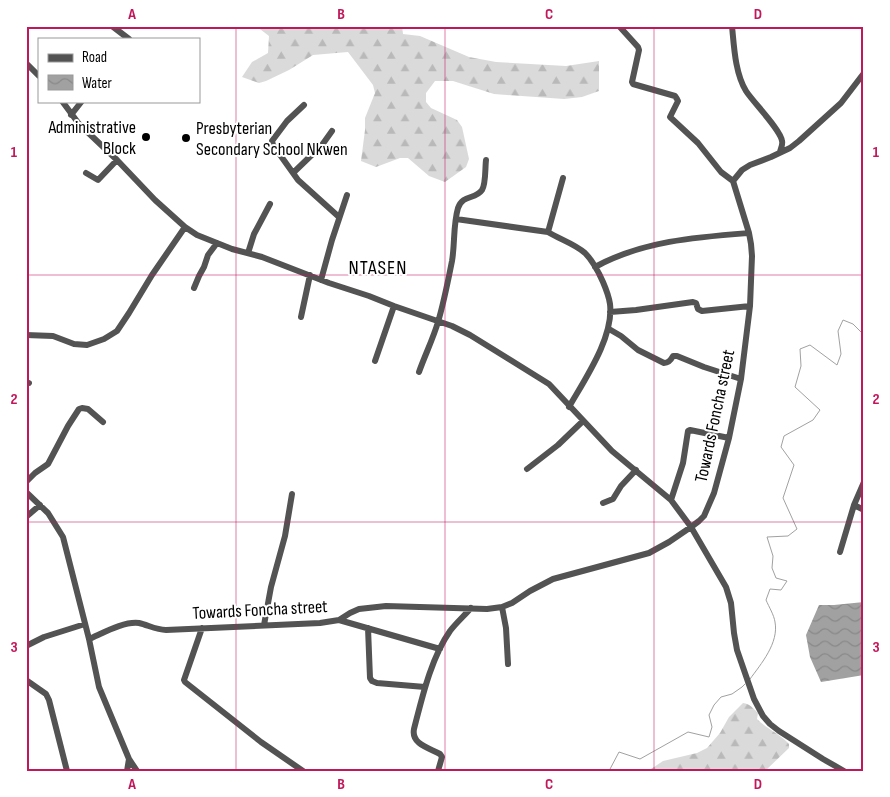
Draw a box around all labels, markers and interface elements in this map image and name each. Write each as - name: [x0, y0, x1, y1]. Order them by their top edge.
- text: A: [127, 5, 136, 24]
- text: B: [337, 5, 345, 24]
- text: C: [545, 5, 553, 24]
- text: D: [754, 5, 762, 24]
- legend: [38, 38, 200, 102]
- text: Road: [82, 48, 107, 67]
- text: Water: [82, 74, 113, 93]
- place label: Administrative Block: [47, 117, 136, 159]
- place label: Presbyterian Secondary School Nkwen: [196, 118, 348, 160]
- marker: Administrative Block: [140, 131, 152, 143]
- marker: Presbyterian Secondary School Nkwen: [180, 132, 192, 144]
- text: 1: [11, 143, 18, 162]
- text: 1: [873, 143, 880, 162]
- district label: NTASEN: [348, 256, 408, 280]
- street label: Towards Foncha street: [691, 347, 739, 484]
- text: 2: [10, 390, 18, 409]
- text: 2: [872, 390, 880, 409]
- street label: Towards Foncha street: [192, 596, 329, 624]
- text: 3: [10, 638, 18, 657]
- text: 3: [872, 638, 880, 657]
- text: A: [127, 775, 136, 794]
- text: B: [337, 775, 345, 794]
- text: C: [545, 775, 553, 794]
- text: D: [754, 775, 762, 794]

